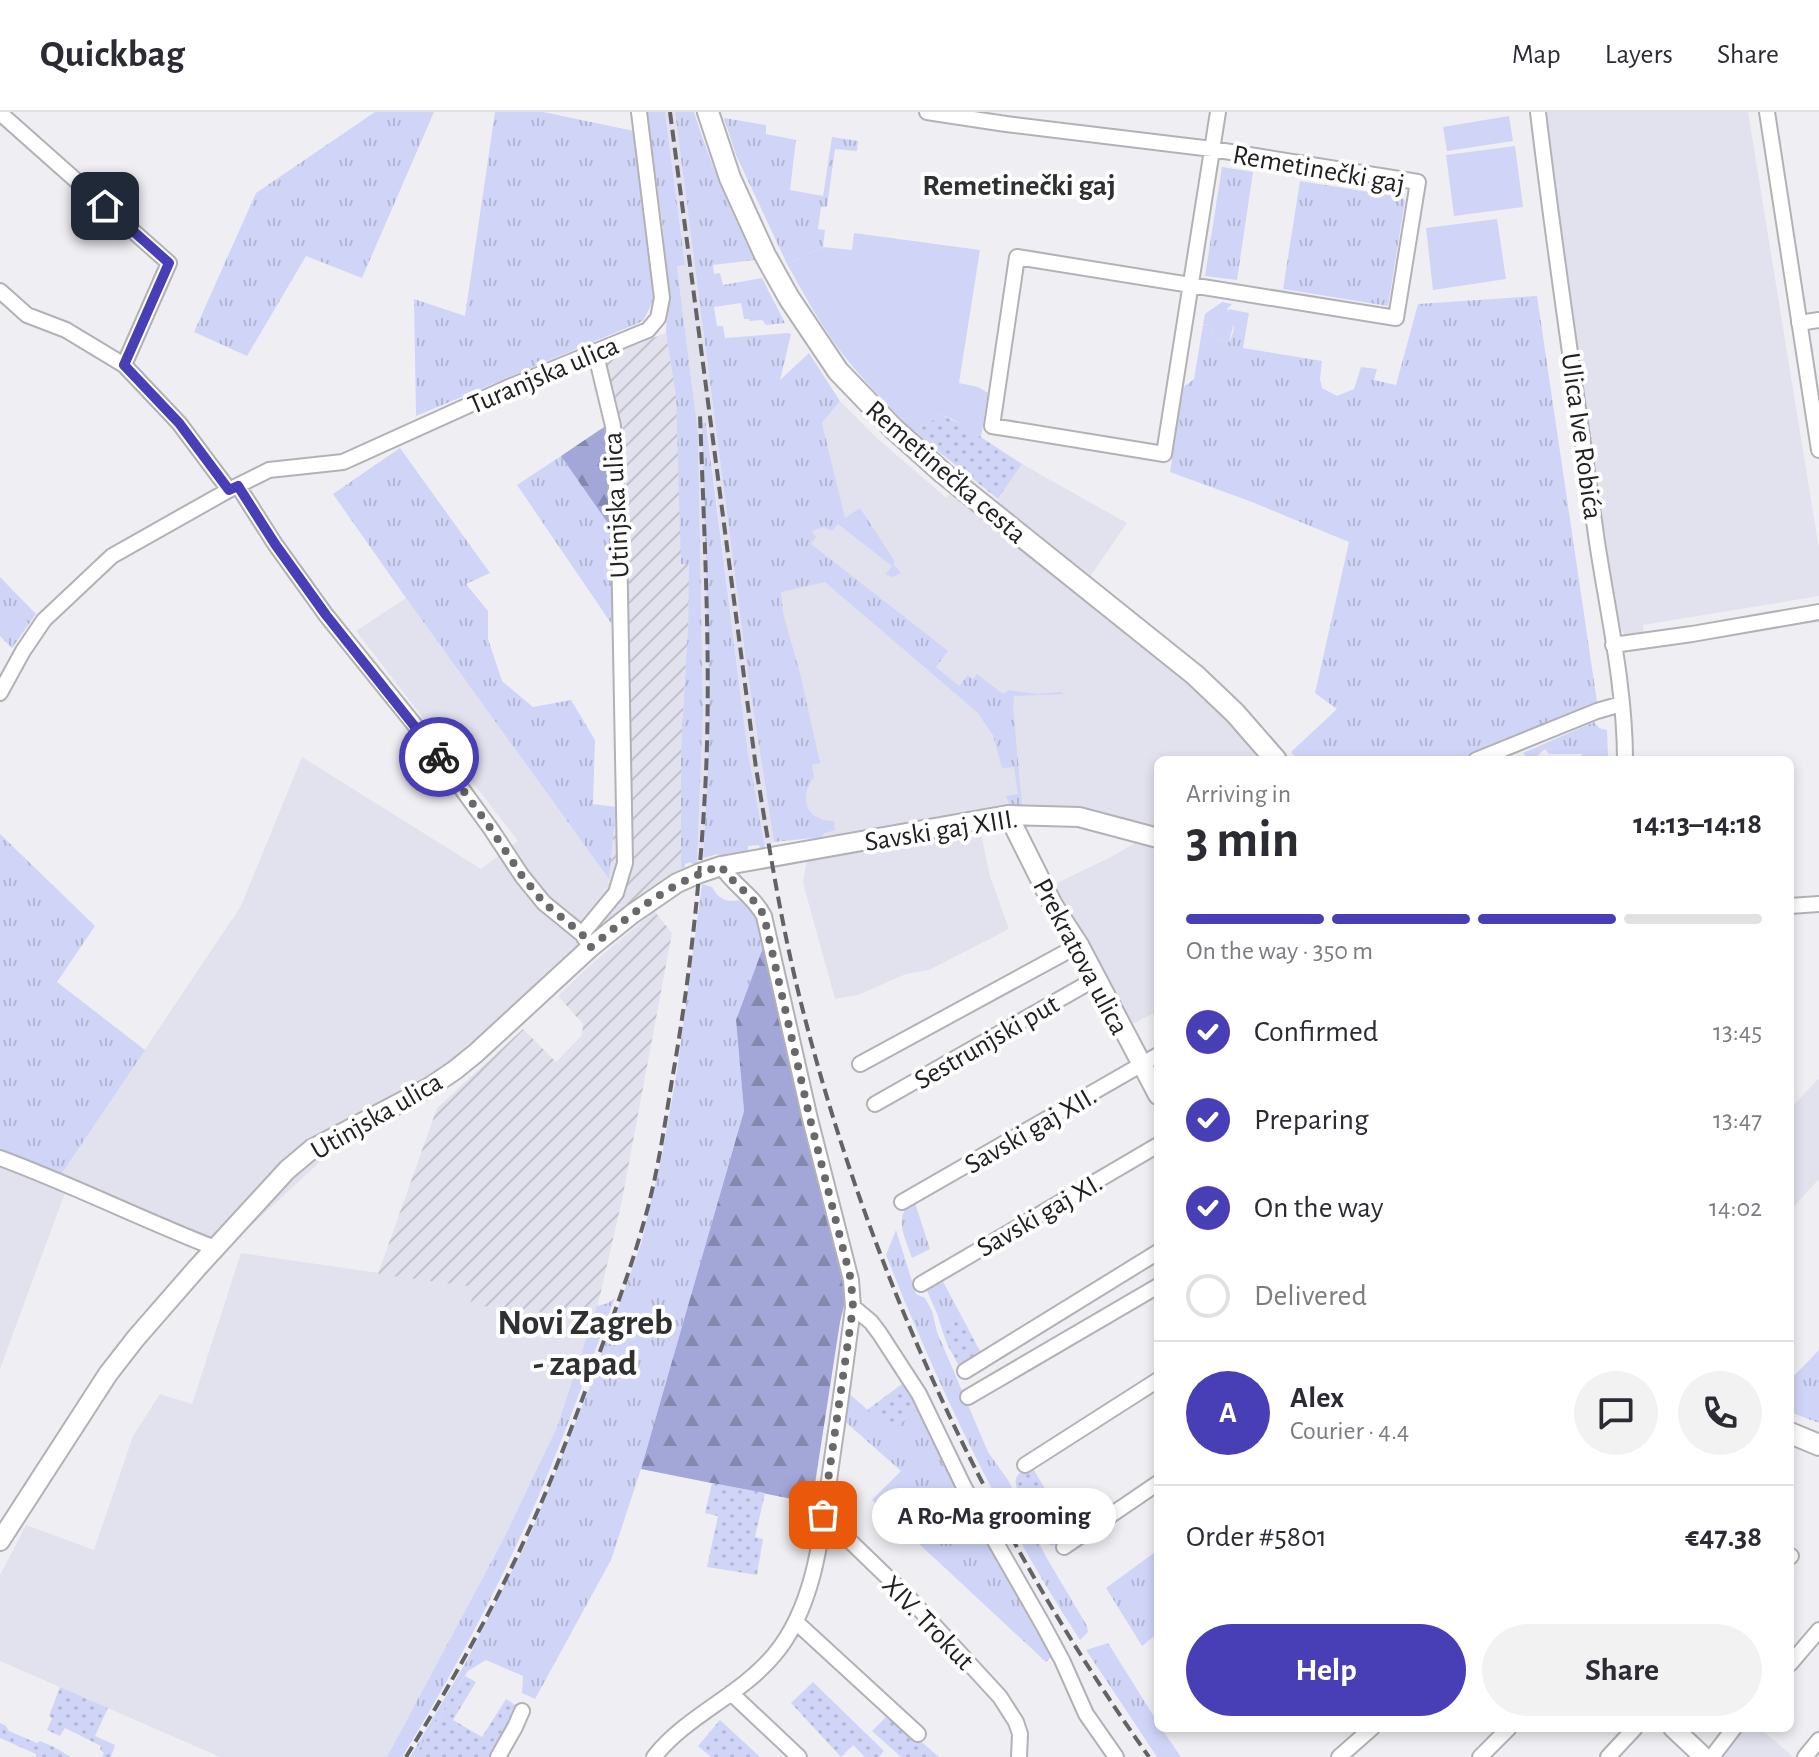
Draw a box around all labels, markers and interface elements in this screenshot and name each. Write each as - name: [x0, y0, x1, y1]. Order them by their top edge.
- text: Quickbag: [40, 36, 185, 74]
- text: Map: [1512, 41, 1561, 69]
- text: Layers: [1605, 41, 1673, 69]
- text: Share: [1717, 41, 1779, 69]
- street label: Remetinečki gaj: [1230, 141, 1407, 199]
- district label: Remetinečki gaj: [922, 171, 1116, 201]
- pin: [71, 172, 139, 240]
- icon: home: [83, 184, 127, 228]
- street label: Turanjska ulica: [464, 332, 623, 420]
- street label: Ulica Ive Robića: [1555, 351, 1607, 521]
- street label: Remetinečka cesta: [860, 396, 1031, 549]
- street label: Utinjska ulica: [599, 431, 635, 579]
- courier: [399, 717, 479, 797]
- icon: bike: [417, 735, 461, 779]
- text: Arriving in: [1186, 781, 1291, 807]
- street label: Savski gaj XIII.: [863, 805, 1020, 857]
- text: 14:13–14:18: [1633, 809, 1762, 839]
- text: 3 min: [1186, 814, 1299, 866]
- street label: Prekratova ulica: [1027, 874, 1133, 1040]
- text: On the way · 350 m: [1186, 938, 1373, 964]
- street label: Sestrunjski put: [910, 990, 1064, 1095]
- icon: check: [1186, 1010, 1230, 1054]
- text: Confirmed: [1254, 1017, 1378, 1047]
- text: 13:45: [1713, 1019, 1762, 1045]
- street label: Utinjska ulica: [307, 1068, 448, 1166]
- street label: Savski gaj XII.: [960, 1082, 1102, 1180]
- icon: check: [1186, 1098, 1230, 1142]
- text: Preparing: [1254, 1105, 1369, 1135]
- text: 13:47: [1713, 1107, 1762, 1133]
- street label: Savski gaj XI.: [973, 1169, 1107, 1263]
- icon: check: [1186, 1186, 1230, 1230]
- text: On the way: [1254, 1193, 1383, 1223]
- text: 14:02: [1709, 1195, 1762, 1221]
- text: Delivered: [1254, 1281, 1367, 1311]
- district label: Novi Zagreb - zapad: [497, 1305, 673, 1382]
- button: chat: [1574, 1371, 1658, 1455]
- button: phone: [1678, 1371, 1762, 1455]
- text: Alex: [1290, 1383, 1344, 1413]
- text: A: [1219, 1398, 1237, 1428]
- text: Courier · 4.4: [1290, 1418, 1409, 1444]
- pin: [789, 1481, 857, 1549]
- callout: A Ro-Ma grooming: [871, 1487, 1115, 1543]
- icon: bag: [801, 1493, 845, 1537]
- text: A Ro-Ma grooming: [898, 1503, 1090, 1529]
- text: Order #5801: [1186, 1522, 1327, 1552]
- text: €47.38: [1685, 1522, 1762, 1552]
- street label: XIV. Trokut: [876, 1571, 979, 1676]
- button: Help: [1186, 1624, 1466, 1716]
- button: Share: [1482, 1624, 1762, 1716]

